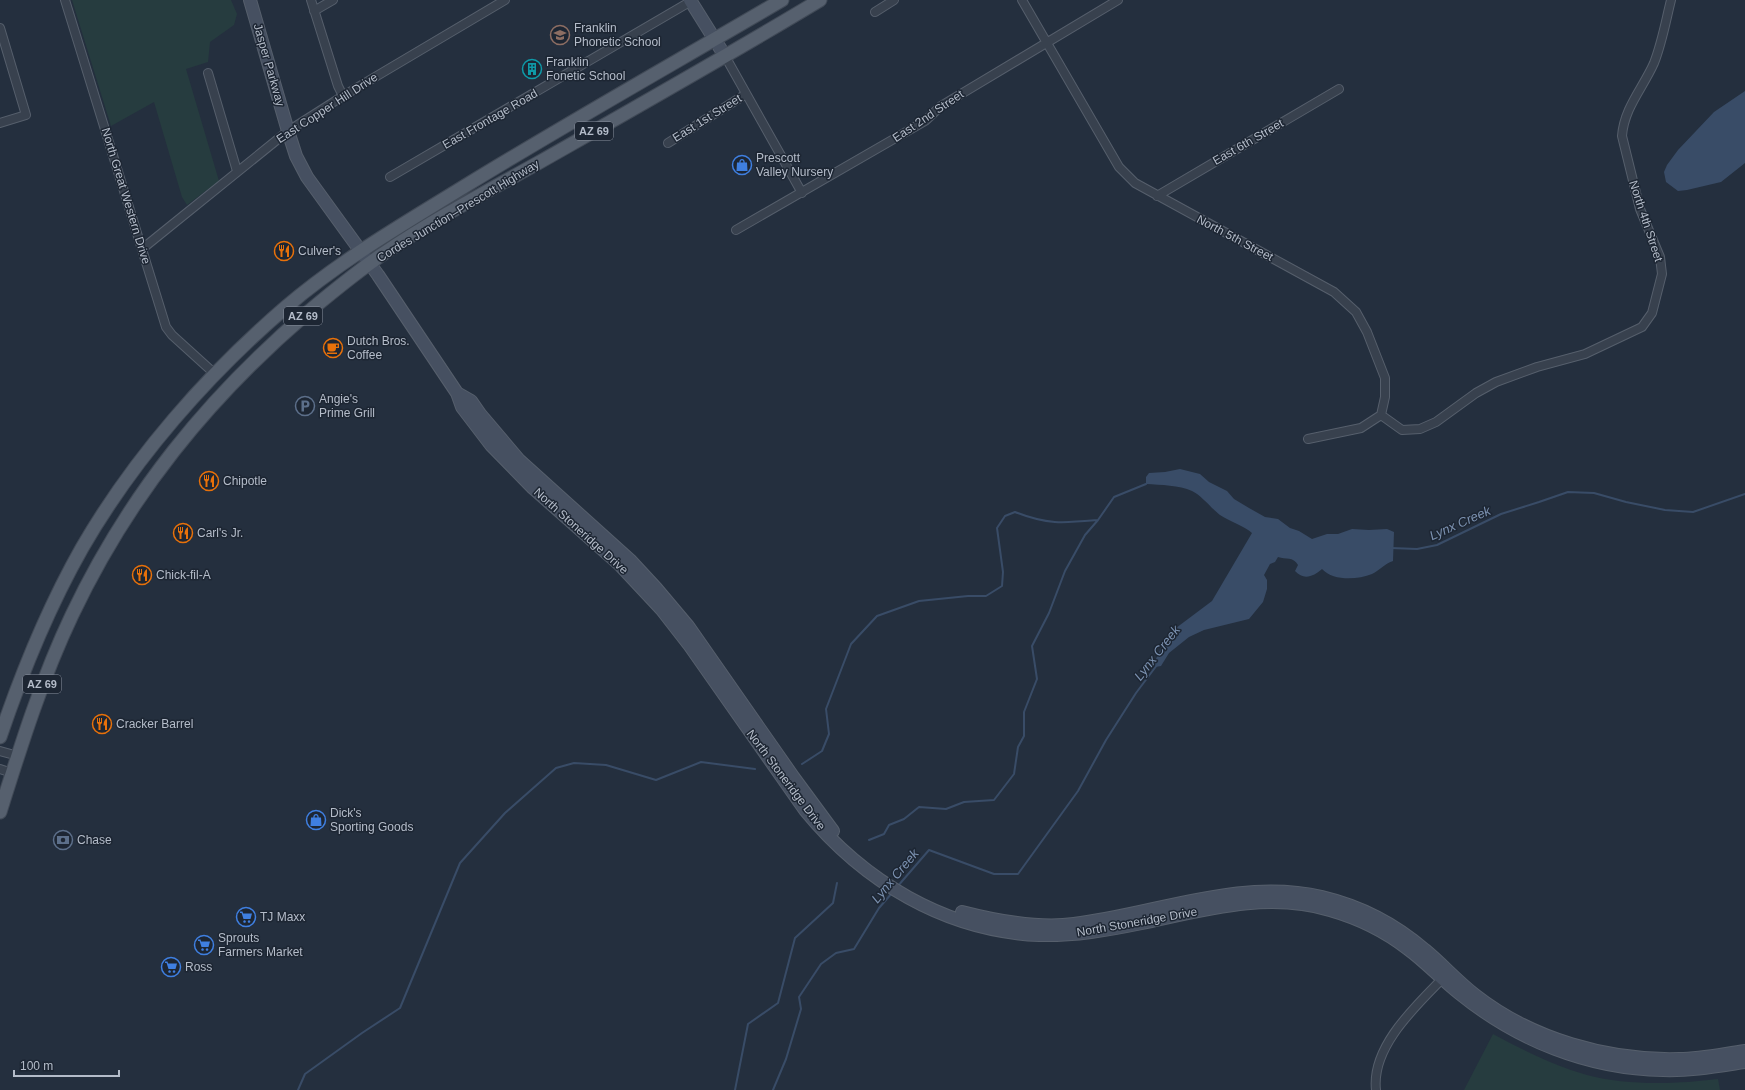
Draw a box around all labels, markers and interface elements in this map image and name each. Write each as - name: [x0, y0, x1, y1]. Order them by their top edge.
- place label: Franklin Phonetic School: [574, 21, 661, 49]
- street label: Jasper Parkway: [251, 22, 287, 108]
- school or university icon: Franklin Phonetic School: [549, 24, 571, 46]
- place label: Franklin Fonetic School: [546, 55, 625, 83]
- building icon: Franklin Fonetic School: [521, 58, 543, 80]
- street label: East Copper Hill Drive: [274, 70, 381, 146]
- street label: East Frontage Road: [440, 86, 540, 152]
- street label: East 2nd Street: [890, 87, 967, 145]
- street label: East 1st Street: [670, 91, 745, 145]
- street label: East 6th Street: [1210, 116, 1286, 168]
- road number: AZ 69: [575, 122, 613, 140]
- street label: North Great Western Drive: [99, 126, 154, 266]
- place label: Prescott Valley Nursery: [756, 151, 833, 179]
- shop icon: Prescott Valley Nursery: [731, 154, 753, 176]
- street label: Cordes Junction–Prescott Highway: [374, 157, 542, 265]
- street label: North 4th Street: [1626, 179, 1666, 264]
- street label: North 5th Street: [1194, 212, 1276, 264]
- restaurant icon: Culver's: [273, 240, 295, 262]
- place label: Culver's: [298, 244, 341, 258]
- road number: AZ 69: [284, 307, 322, 325]
- place label: Dutch Bros. Coffee: [347, 334, 410, 362]
- cafe icon: Dutch Bros. Coffee: [322, 337, 344, 359]
- place label: Angie's Prime Grill: [319, 392, 375, 420]
- parking icon: Angie's Prime Grill: [294, 395, 316, 417]
- restaurant icon: Chipotle: [198, 470, 220, 492]
- place label: Chipotle: [223, 474, 267, 488]
- street label: North Stoneridge Drive: [531, 485, 631, 577]
- water label: Lynx Creek: [1427, 502, 1494, 543]
- restaurant icon: Carl's Jr.: [172, 522, 194, 544]
- place label: Carl's Jr.: [197, 526, 243, 540]
- restaurant icon: Chick-fil-A: [131, 564, 153, 586]
- place label: Chick-fil-A: [156, 568, 211, 582]
- water label: Lynx Creek: [1131, 621, 1184, 683]
- road number: AZ 69: [23, 675, 61, 693]
- restaurant icon: Cracker Barrel: [91, 713, 113, 735]
- place label: Cracker Barrel: [116, 717, 193, 731]
- street label: North Stoneridge Drive: [744, 727, 829, 833]
- place label: Dick's Sporting Goods: [330, 806, 413, 834]
- shop icon: Dick's Sporting Goods: [305, 809, 327, 831]
- bank icon: Chase: [52, 829, 74, 851]
- place label: Chase: [77, 833, 112, 847]
- water label: Lynx Creek: [868, 845, 923, 906]
- street label: North Stoneridge Drive: [1076, 904, 1199, 939]
- supermarket icon: TJ Maxx: [235, 906, 257, 928]
- place label: TJ Maxx: [260, 910, 305, 924]
- place label: Sprouts Farmers Market: [218, 931, 303, 959]
- supermarket icon: Sprouts Farmers Market: [193, 934, 215, 956]
- supermarket icon: Ross: [160, 956, 182, 978]
- place label: Ross: [185, 960, 212, 974]
- scale bar: [14, 1052, 119, 1078]
- text: 100 m: [20, 1059, 53, 1073]

